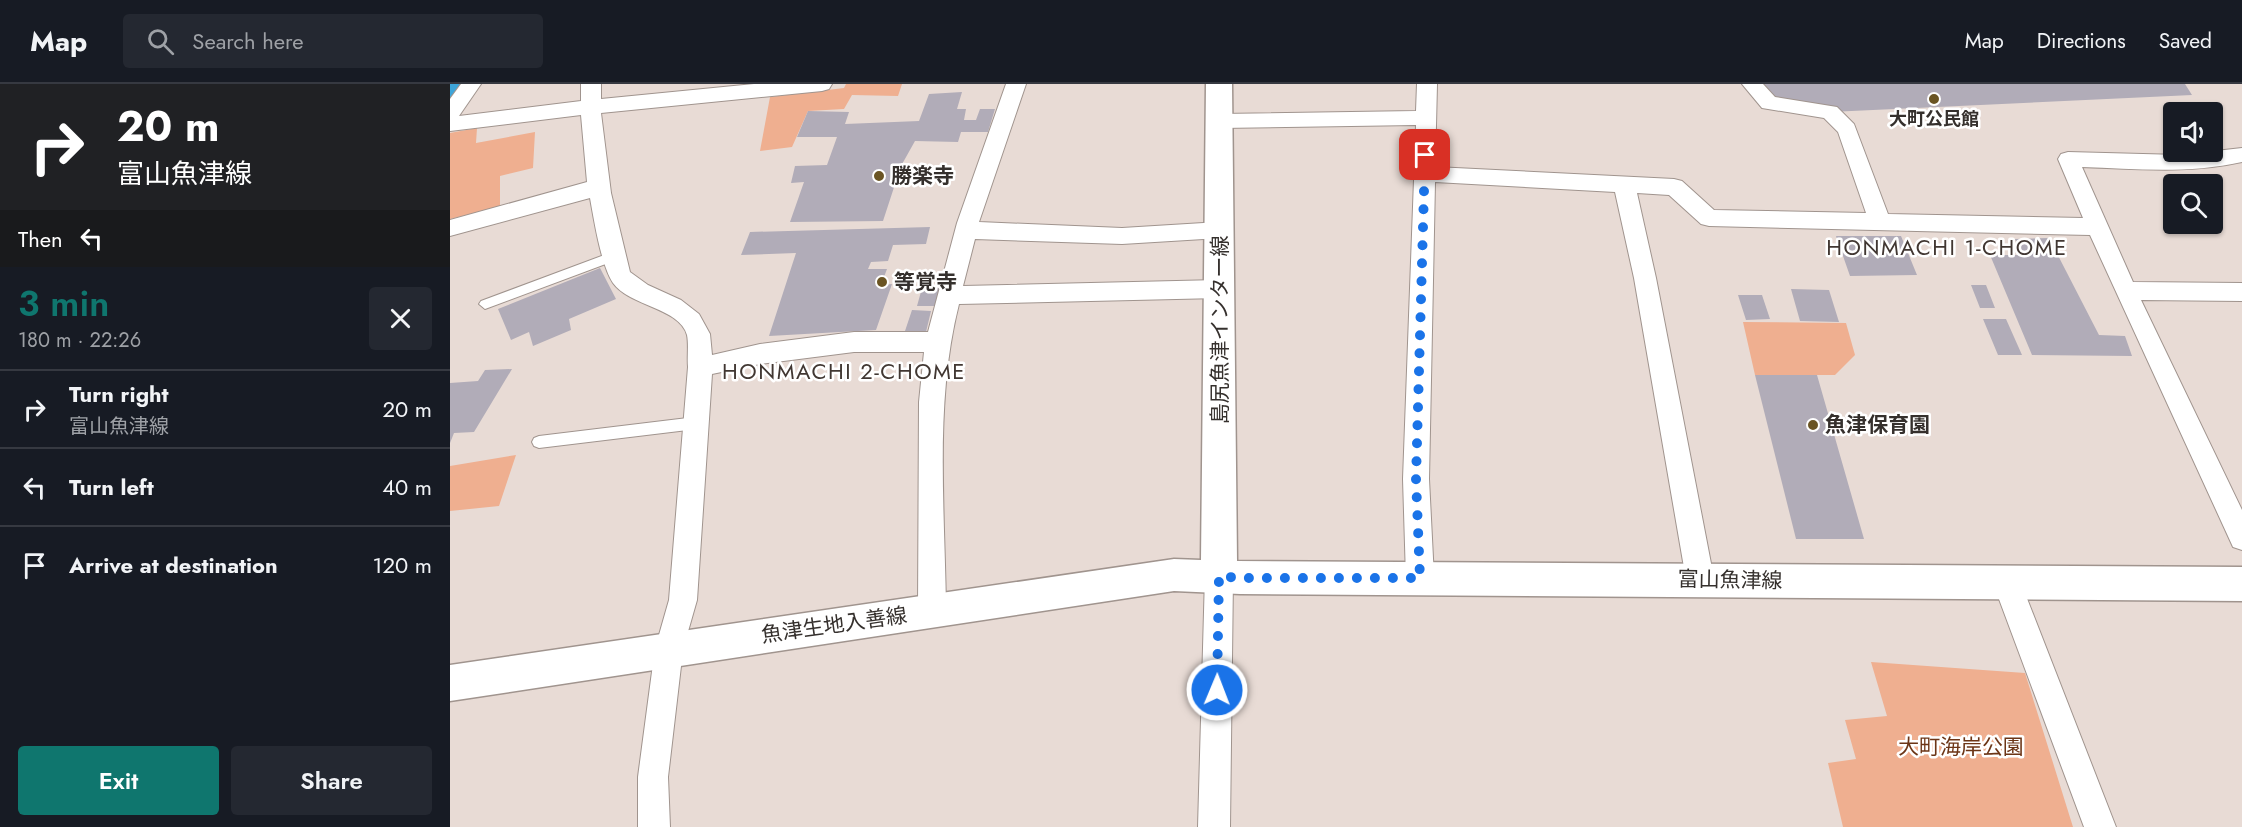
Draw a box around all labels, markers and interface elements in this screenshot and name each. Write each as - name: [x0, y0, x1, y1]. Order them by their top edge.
- search box: [123, 14, 543, 68]
- text: Map: [30, 21, 87, 62]
- icon: search: [144, 25, 177, 58]
- text: Search here: [192, 25, 304, 57]
- text: Map: [1965, 26, 2004, 56]
- text: Directions: [2037, 26, 2126, 56]
- text: Saved: [2159, 26, 2212, 56]
- marker: 大町公民館: [1927, 92, 1941, 106]
- text: 20 m: [117, 96, 219, 157]
- map controls: [2163, 102, 2223, 234]
- button: sound: [2163, 102, 2223, 162]
- place label: 大町公民館: [1889, 106, 1979, 132]
- icon: right: [18, 108, 96, 186]
- pin: [1399, 129, 1450, 180]
- icon: arrive: [1408, 138, 1441, 171]
- text: 富山魚津線: [117, 154, 252, 193]
- place label: 勝楽寺: [891, 161, 954, 191]
- marker: 勝楽寺: [872, 169, 886, 183]
- button: search: [2163, 174, 2223, 234]
- icon: left: [75, 222, 108, 255]
- text: Then: [18, 223, 63, 255]
- district label: HONMACHI 1-CHOME: [1826, 231, 2068, 263]
- street label: 島尻魚津インター線: [1205, 236, 1235, 425]
- place label: 等覚寺: [894, 267, 957, 297]
- marker: 等覚寺: [875, 275, 889, 289]
- text: 3 min: [18, 277, 109, 329]
- button: close: [369, 287, 432, 350]
- text: 180 m · 22:26: [18, 326, 141, 355]
- district label: HONMACHI 2-CHOME: [722, 355, 966, 387]
- text: Turn right: [69, 378, 169, 410]
- icon: right: [18, 393, 51, 426]
- text: 20 m: [383, 393, 432, 425]
- place label: 魚津保育園: [1825, 410, 1930, 440]
- text: 富山魚津線: [69, 412, 169, 441]
- marker: 魚津保育園: [1806, 418, 1820, 432]
- icon: left: [18, 471, 51, 504]
- text: Turn left: [69, 471, 154, 503]
- text: 40 m: [382, 471, 432, 503]
- icon: arrive: [18, 549, 51, 582]
- text: Arrive at destination: [69, 549, 278, 581]
- text: 120 m: [373, 549, 432, 581]
- street label: 富山魚津線: [1677, 564, 1783, 596]
- street label: 魚津生地入善線: [759, 600, 909, 650]
- position arrow: [1185, 658, 1249, 722]
- park label: 大町海岸公園: [1898, 732, 2024, 762]
- button: Exit: [18, 746, 219, 815]
- button: Share: [231, 746, 432, 815]

